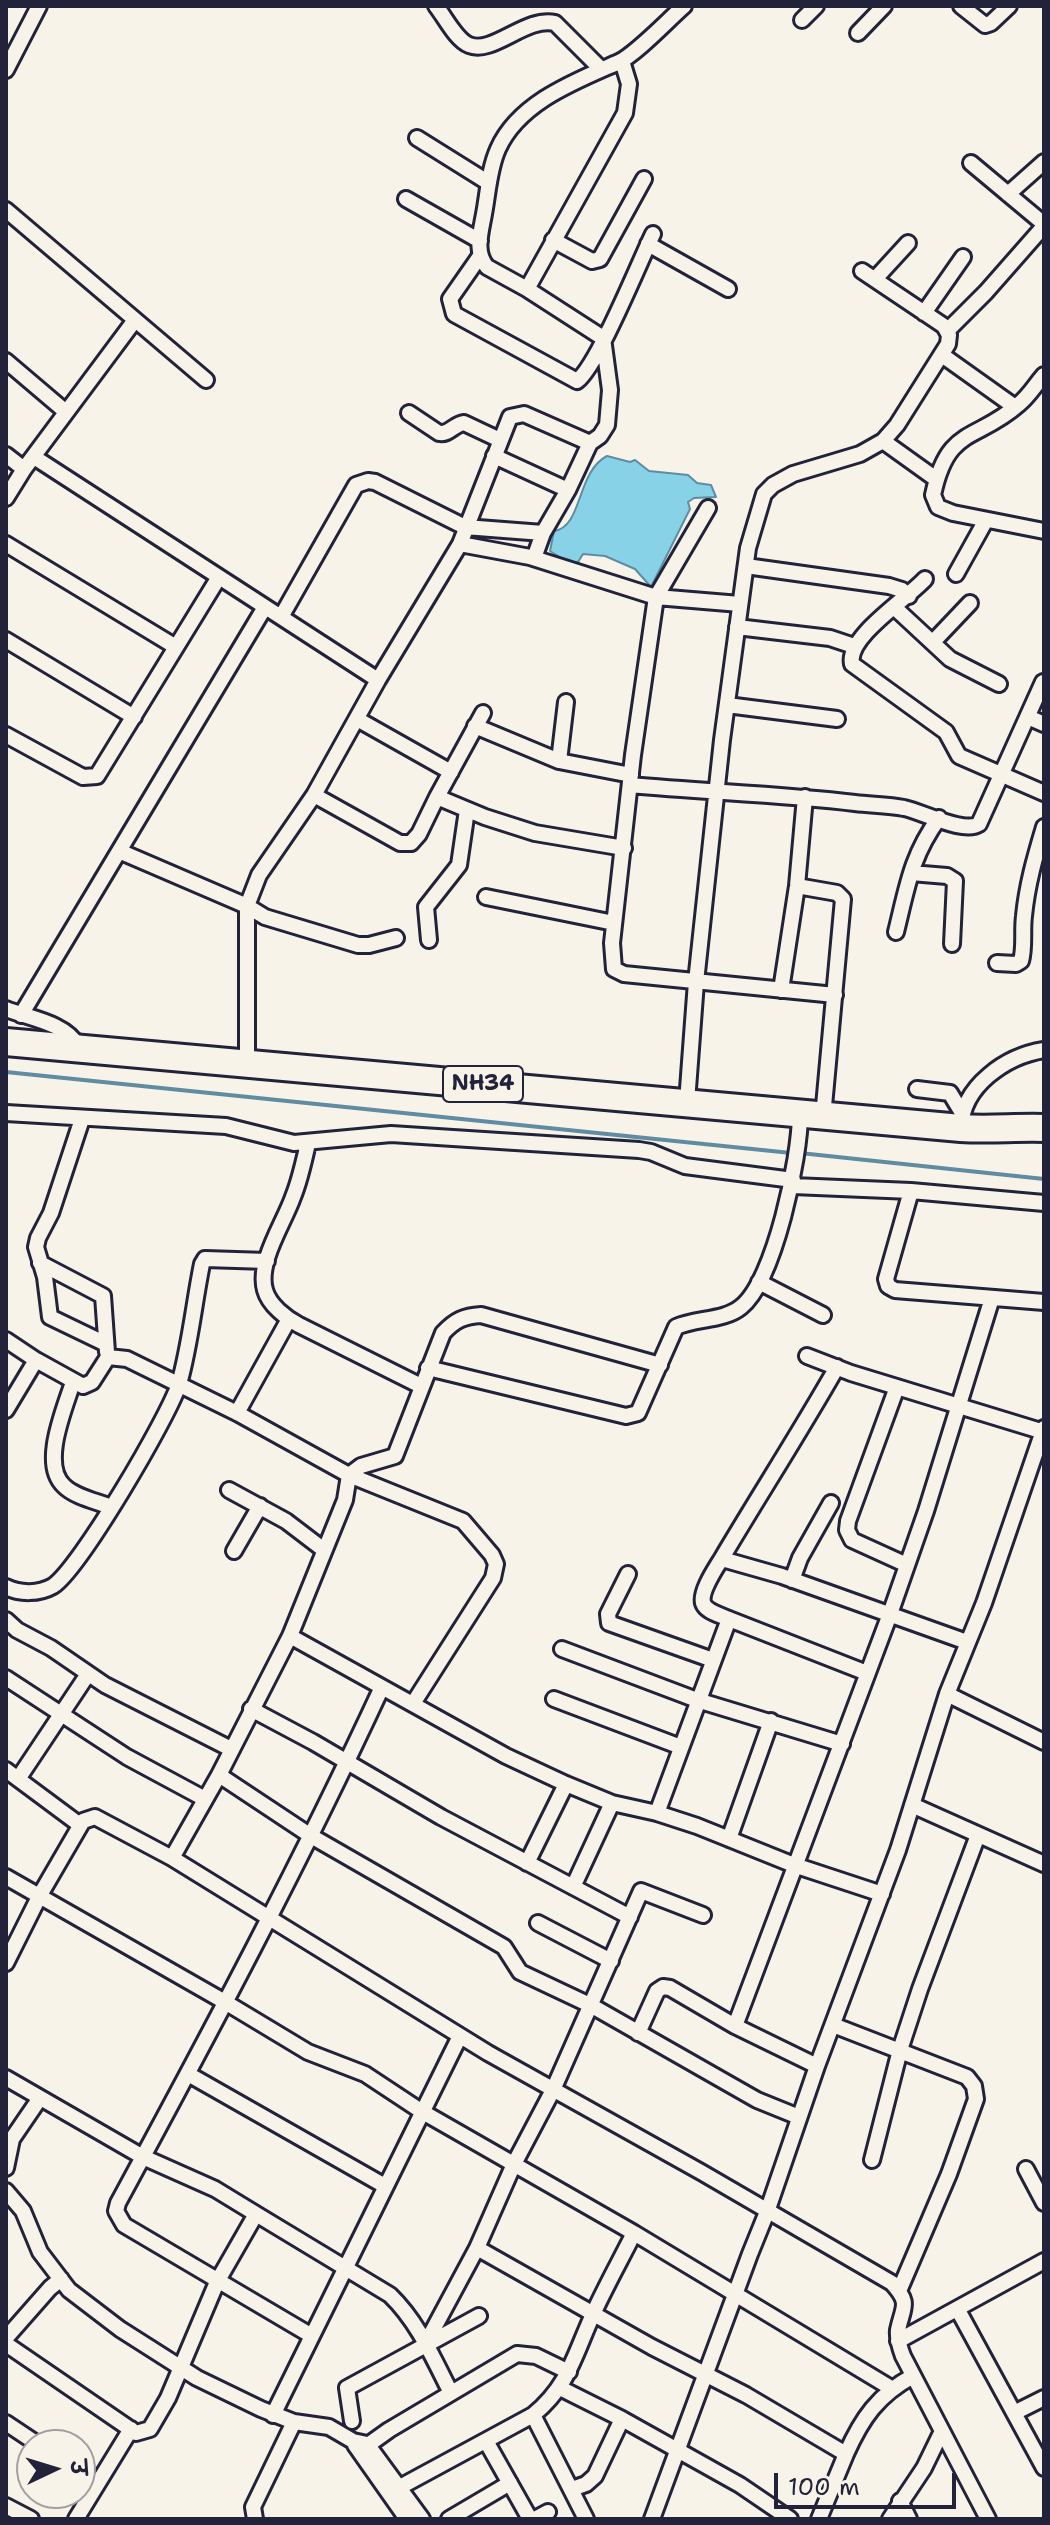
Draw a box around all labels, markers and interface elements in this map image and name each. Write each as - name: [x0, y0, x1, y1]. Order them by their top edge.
- road number: NH34: [443, 1066, 523, 1102]
- north arrow: [16, 2429, 96, 2509]
- scale bar: [778, 2457, 960, 2507]
- text: उ: [63, 2459, 93, 2476]
- text: 100 m: [788, 2471, 860, 2503]

